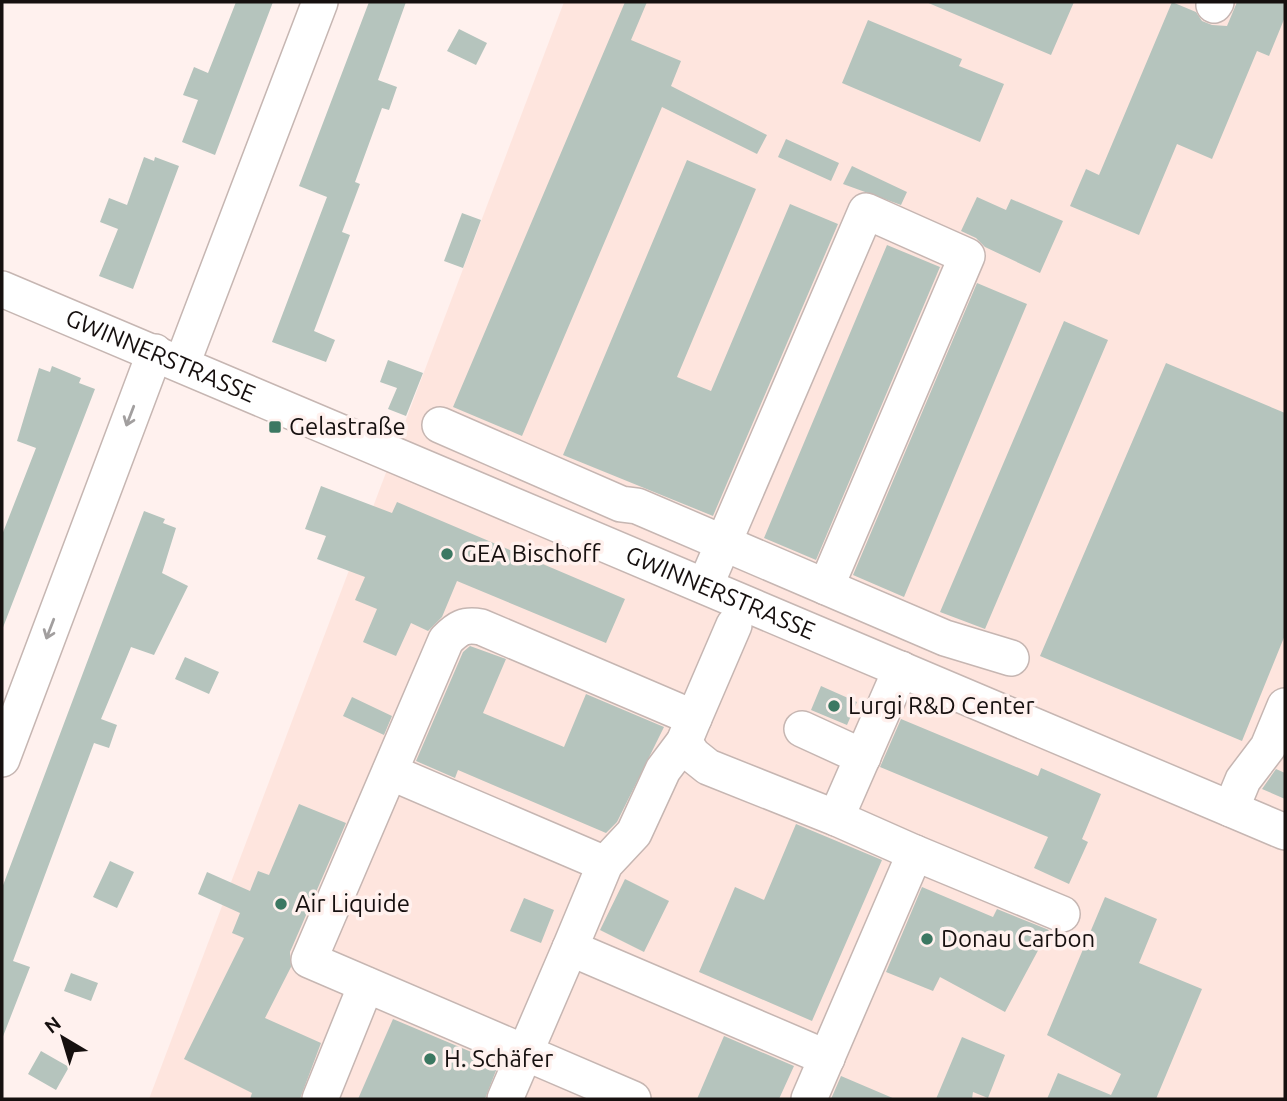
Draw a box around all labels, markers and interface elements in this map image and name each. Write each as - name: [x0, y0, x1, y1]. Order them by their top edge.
- street label: GWINNERSTRASSE: [62, 304, 259, 408]
- one-way arrow: [123, 404, 136, 426]
- place label: Gelastraße: [289, 413, 406, 440]
- marker: Gelastraße: [267, 419, 283, 435]
- place label: GEA Bischoff: [461, 540, 601, 567]
- street label: GWINNERSTRASSE: [622, 541, 819, 645]
- marker: GEA Bischoff: [439, 546, 455, 562]
- one-way arrow: [43, 617, 56, 639]
- place label: Lurgi R&D Center: [848, 692, 1035, 719]
- marker: Lurgi R&D Center: [826, 698, 842, 714]
- place label: Air Liquide: [295, 890, 410, 917]
- marker: Air Liquide: [273, 896, 289, 912]
- place label: Donau Carbon: [941, 925, 1095, 952]
- marker: Donau Carbon: [919, 931, 935, 947]
- north arrow: [28, 1003, 98, 1073]
- text: N: [40, 1012, 65, 1038]
- place label: H. Schäfer: [444, 1045, 553, 1072]
- marker: H. Schäfer: [422, 1051, 438, 1067]

